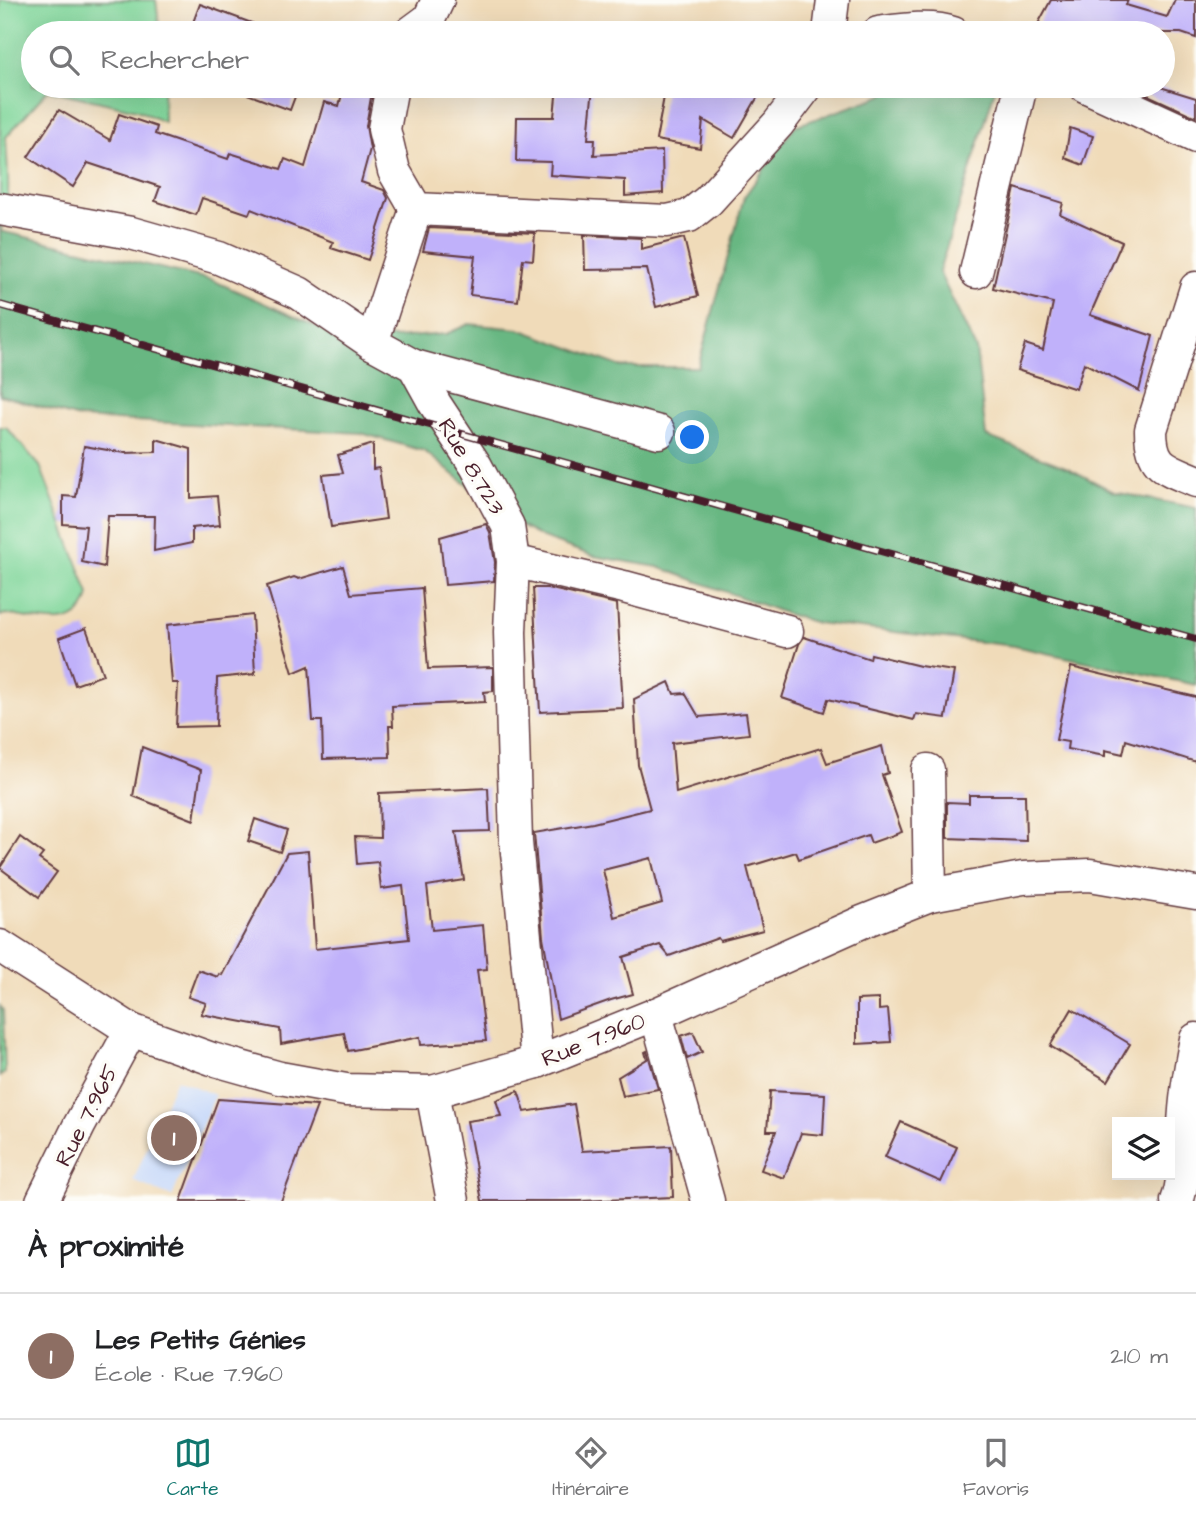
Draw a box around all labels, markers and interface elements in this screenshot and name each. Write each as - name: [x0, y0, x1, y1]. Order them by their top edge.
- search box: [21, 21, 1175, 98]
- icon: search: [45, 41, 83, 79]
- text: Rechercher: [101, 42, 249, 78]
- street label: Rue 8.723: [430, 412, 513, 521]
- your location: [675, 420, 709, 454]
- street label: Rue 7.960: [537, 1005, 650, 1075]
- street label: Rue 7.965: [47, 1059, 126, 1172]
- pin: 1: [151, 1112, 197, 1164]
- map controls: [1112, 1117, 1175, 1180]
- button: layers: [1112, 1117, 1175, 1180]
- text: À proximité: [28, 1226, 184, 1268]
- text: Les Petits Génies: [95, 1322, 306, 1358]
- text: 1: [50, 1340, 52, 1372]
- text: 210 m: [1110, 1340, 1168, 1372]
- text: École · Rue 7.960: [95, 1358, 283, 1390]
- tab: Carte: [167, 1434, 218, 1503]
- tab: Itinéraire: [552, 1434, 629, 1503]
- tab: Favoris: [963, 1434, 1029, 1503]

